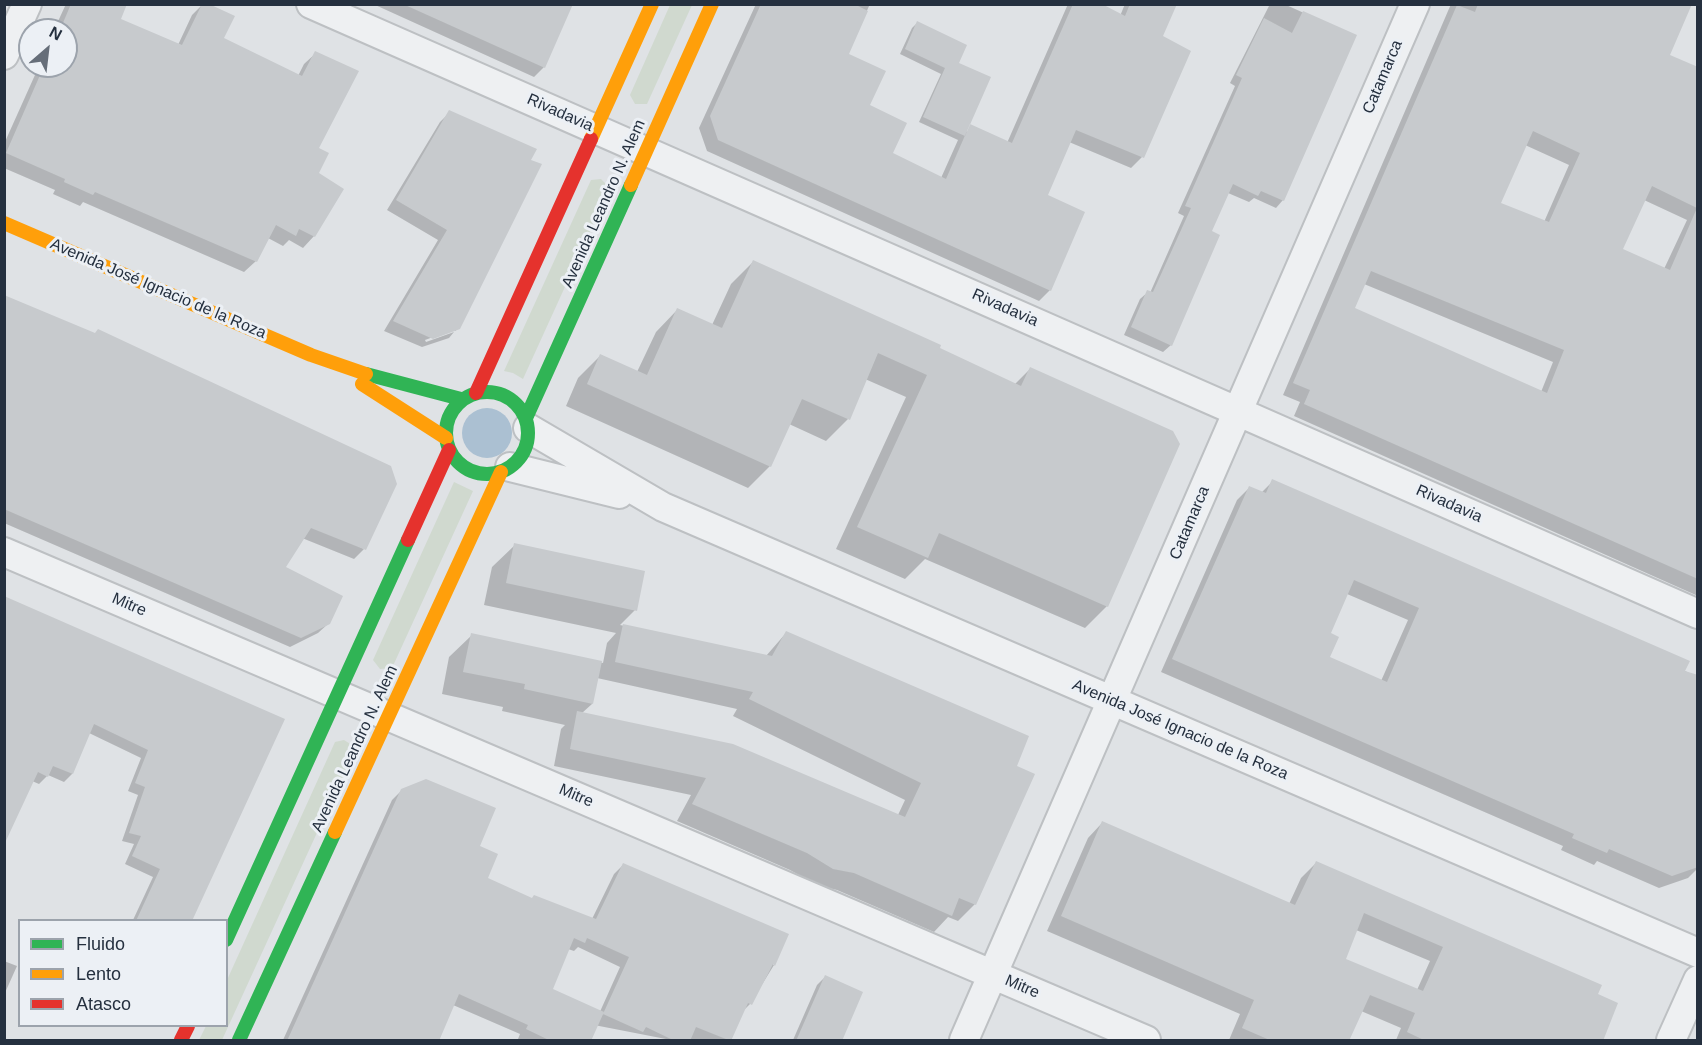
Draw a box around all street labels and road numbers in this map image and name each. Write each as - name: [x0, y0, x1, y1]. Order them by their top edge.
- street label: Catamarca: [1359, 37, 1407, 117]
- street label: Rivadavia: [524, 90, 596, 136]
- street label: Avenida Leandro N. Alem: [558, 117, 650, 291]
- street label: Avenida José Ignacio de la Roza: [47, 235, 269, 343]
- street label: Rivadavia: [969, 285, 1041, 331]
- street label: Rivadavia: [1413, 481, 1485, 527]
- street label: Catamarca: [1166, 483, 1214, 563]
- street label: Mitre: [109, 589, 149, 621]
- street label: Avenida Leandro N. Alem: [308, 662, 402, 836]
- street label: Avenida José Ignacio de la Roza: [1069, 676, 1291, 784]
- street label: Mitre: [556, 780, 596, 812]
- street label: Mitre: [1002, 971, 1042, 1003]

